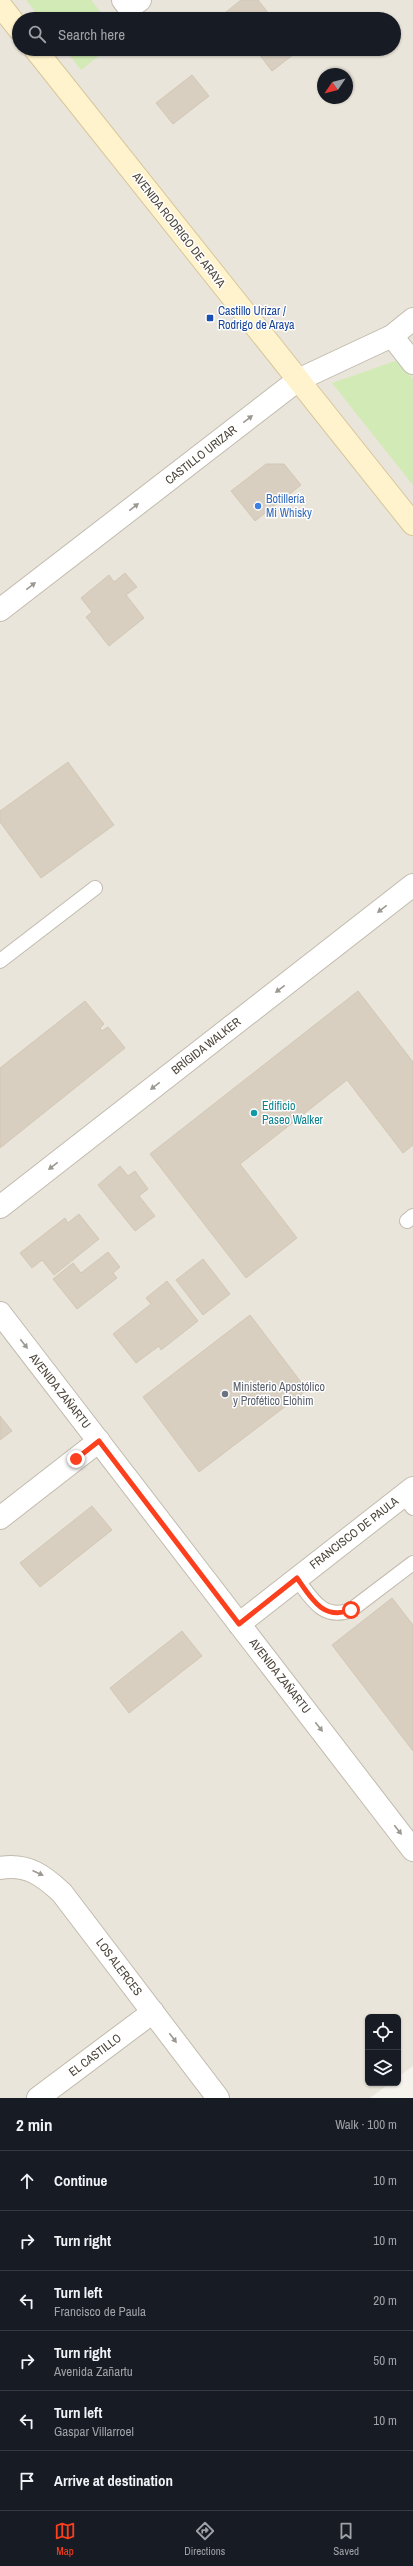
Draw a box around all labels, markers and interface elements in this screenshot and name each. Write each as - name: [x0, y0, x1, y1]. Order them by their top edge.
- search box: [12, 12, 401, 56]
- icon: search: [26, 23, 48, 45]
- text: Search here: [58, 24, 125, 45]
- north arrow: [317, 68, 353, 104]
- street label: AVENIDA RODRIGO DE ARAYA: [128, 168, 229, 291]
- place label: Castillo Urízar / Rodrigo de Araya: [218, 303, 295, 333]
- marker: Castillo Urízar / Rodrigo de Araya: [205, 313, 215, 323]
- one-way arrow: [242, 415, 253, 423]
- street label: CASTILLO URIZAR: [162, 422, 240, 488]
- place label: Botillería Mi Whisky: [266, 491, 312, 521]
- marker: Botillería Mi Whisky: [253, 501, 263, 511]
- one-way arrow: [128, 502, 139, 511]
- one-way arrow: [25, 582, 36, 590]
- one-way arrow: [377, 905, 388, 914]
- one-way arrow: [274, 985, 285, 993]
- street label: BRÍGIDA WALKER: [168, 1014, 244, 1078]
- one-way arrow: [150, 1082, 161, 1091]
- place label: Edificio Paseo Walker: [262, 1098, 324, 1128]
- marker: Edificio Paseo Walker: [249, 1108, 259, 1118]
- one-way arrow: [47, 1162, 58, 1170]
- one-way arrow: [20, 1339, 28, 1349]
- street label: AVENIDA ZAÑARTU: [25, 1349, 94, 1432]
- place label: Ministerio Apostólico y Profético Elohim: [233, 1379, 325, 1409]
- marker: Ministerio Apostólico y Profético Elohim: [220, 1389, 230, 1399]
- route end: [67, 1450, 85, 1468]
- street label: FRANCISCO DE PAULA: [306, 1493, 402, 1573]
- route start: [342, 1601, 360, 1619]
- street label: AVENIDA ZAÑARTU: [245, 1634, 314, 1717]
- one-way arrow: [315, 1722, 323, 1732]
- one-way arrow: [394, 1825, 402, 1836]
- one-way arrow: [32, 1871, 44, 1877]
- street label: LOS ALERCES: [92, 1935, 146, 1999]
- map controls: [365, 2014, 401, 2086]
- button: locate: [365, 2014, 401, 2050]
- street label: EL CASTILLO: [65, 2030, 125, 2080]
- one-way arrow: [168, 2033, 176, 2043]
- button: layers: [365, 2050, 401, 2086]
- text: 2 min: [16, 2113, 52, 2136]
- text: Walk · 100 m: [335, 2116, 397, 2133]
- icon: ahead: [16, 2170, 38, 2192]
- text: Continue: [54, 2170, 107, 2191]
- text: 10 m: [373, 2172, 397, 2189]
- icon: right: [16, 2230, 38, 2252]
- text: Turn right: [54, 2230, 111, 2251]
- text: 10 m: [373, 2232, 397, 2249]
- text: Turn left: [54, 2282, 102, 2303]
- icon: left: [16, 2290, 38, 2312]
- text: 20 m: [373, 2292, 397, 2309]
- text: Francisco de Paula: [54, 2303, 146, 2320]
- text: Turn right: [54, 2342, 111, 2363]
- icon: right: [16, 2350, 38, 2372]
- text: 50 m: [373, 2352, 397, 2369]
- text: Avenida Zañartu: [54, 2363, 133, 2380]
- text: Turn left: [54, 2402, 102, 2423]
- icon: left: [16, 2410, 38, 2432]
- text: 10 m: [373, 2412, 397, 2429]
- text: Gaspar Villarroel: [54, 2423, 134, 2440]
- icon: arrive: [16, 2470, 38, 2492]
- text: Arrive at destination: [54, 2470, 173, 2491]
- tab: Map: [54, 2520, 76, 2558]
- tab: Directions: [184, 2520, 225, 2558]
- tab: Saved: [333, 2520, 359, 2558]

